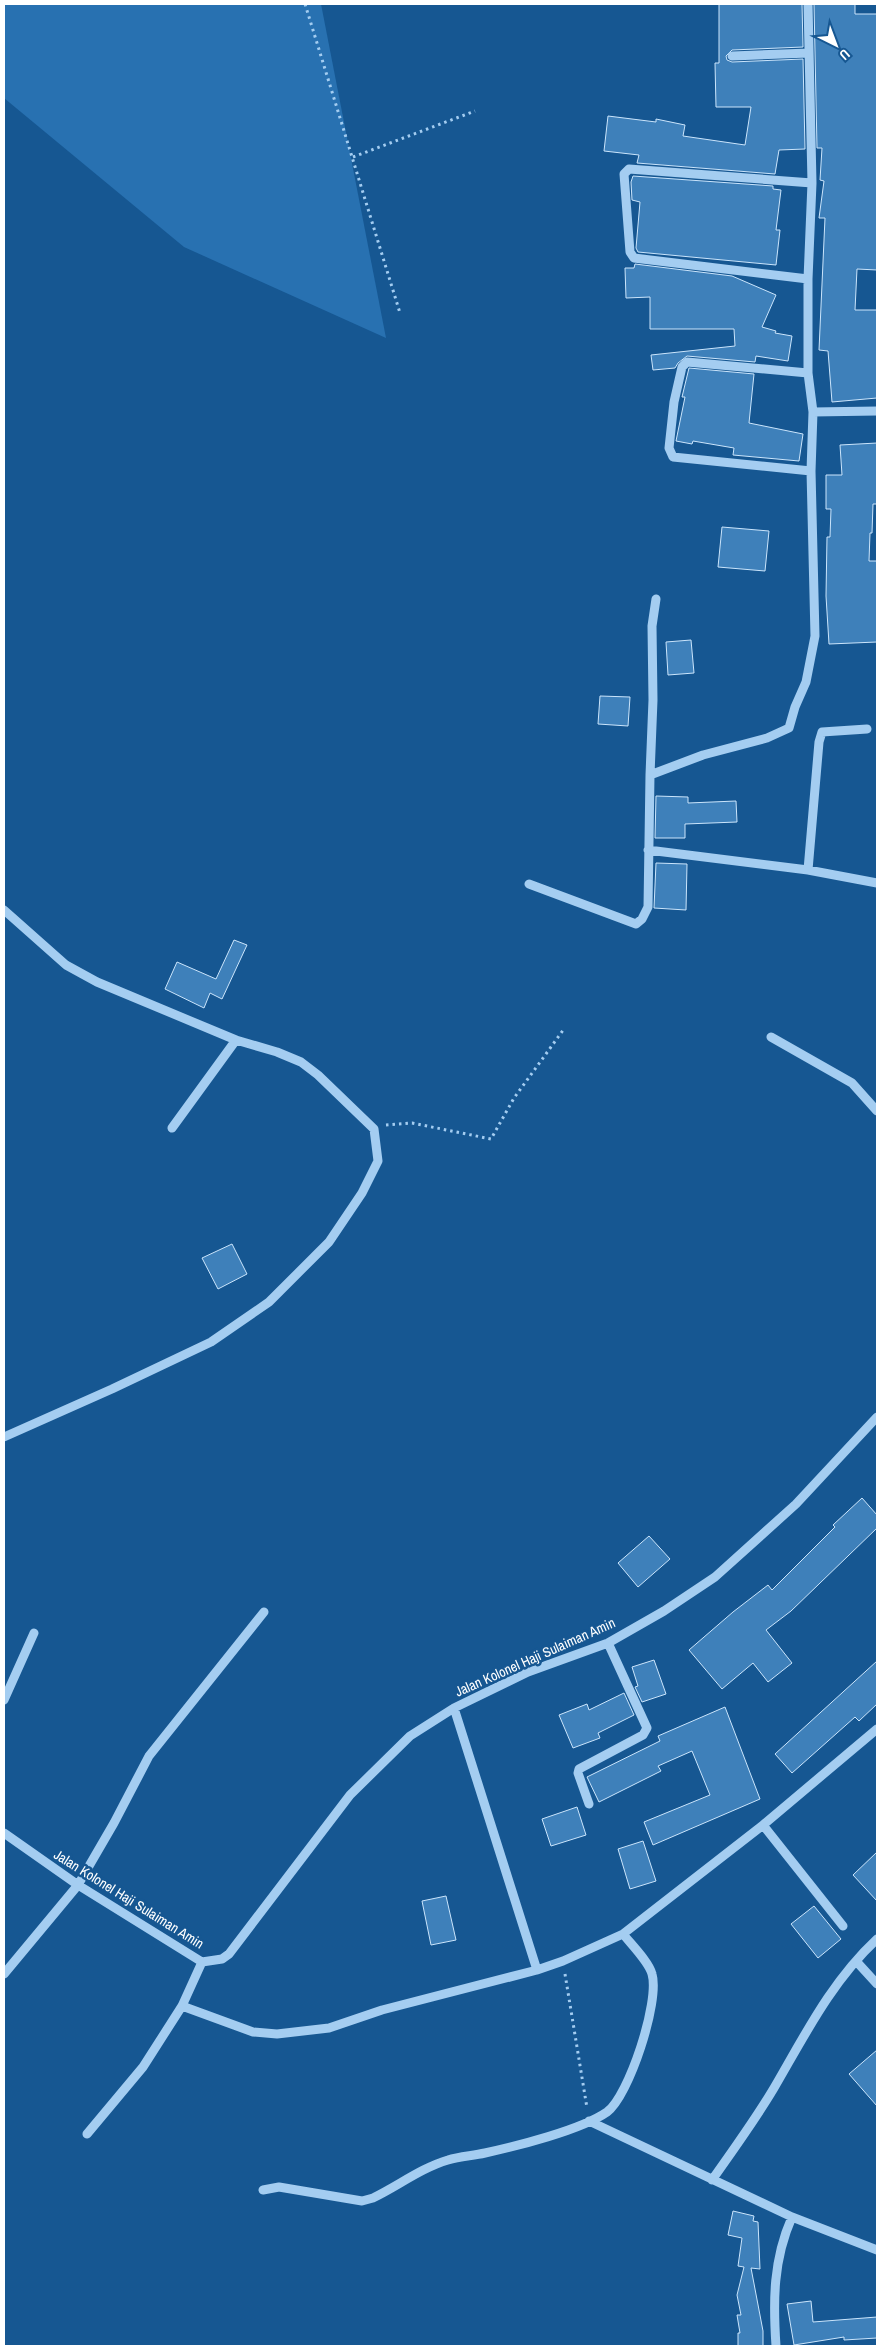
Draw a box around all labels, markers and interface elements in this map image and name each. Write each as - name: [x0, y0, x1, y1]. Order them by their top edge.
- north arrow: [811, 20, 861, 70]
- text: U: [836, 45, 854, 64]
- street label: Jalan Kolonel Haji Sulaiman Amin: [452, 1613, 618, 1701]
- street label: Jalan Kolonel Haji Sulaiman Amin: [51, 1845, 207, 1953]

